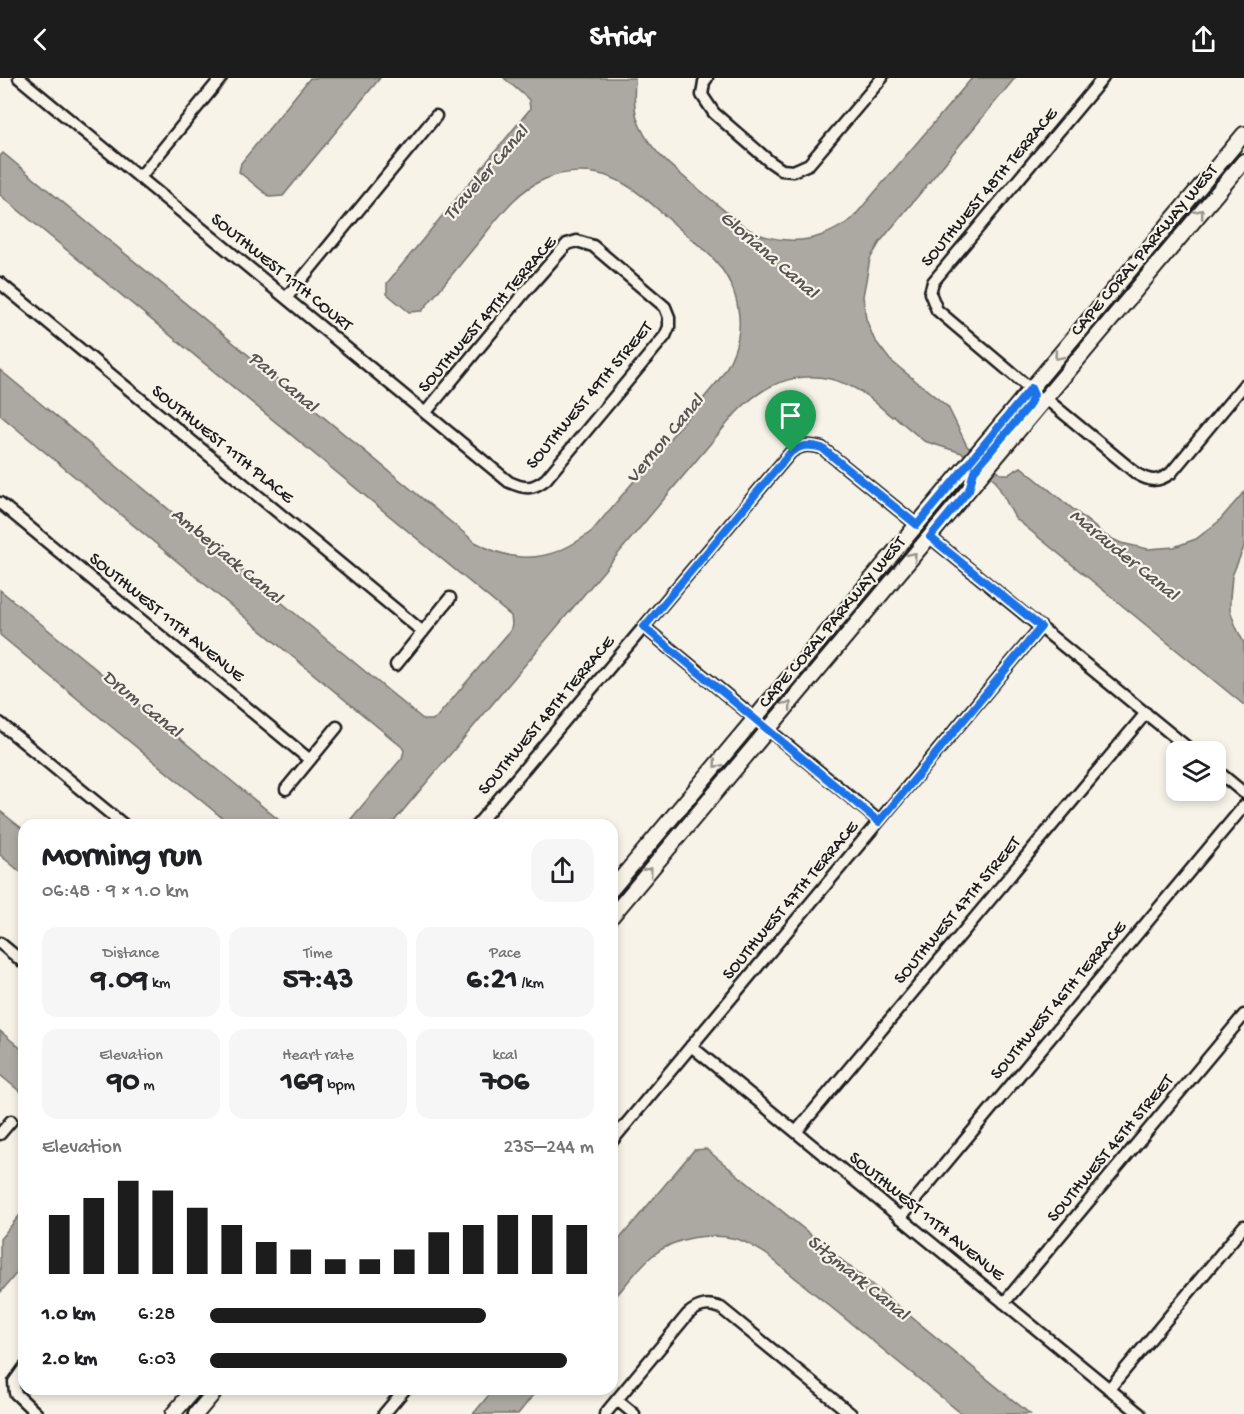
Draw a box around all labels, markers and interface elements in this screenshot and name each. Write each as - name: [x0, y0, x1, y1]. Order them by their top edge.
- icon: back: [24, 23, 57, 56]
- text: Stridr: [590, 23, 654, 55]
- icon: share: [1187, 23, 1220, 56]
- street label: SOUTHWEST 48TH TERRACE: [917, 104, 1063, 272]
- water label: Traveler Canal: [439, 121, 536, 226]
- street label: CAPE CORAL PARKWAY WEST: [1067, 160, 1224, 341]
- water label: Gloriana Canal: [714, 207, 823, 306]
- street label: SOUTHWEST 11TH COURT: [206, 209, 357, 337]
- one-way arrow: [1193, 209, 1204, 220]
- street label: SOUTHWEST 49TH TERRACE: [414, 232, 562, 398]
- street label: SOUTHWEST 49TH STREET: [522, 317, 658, 474]
- water label: Pan Canal: [243, 347, 323, 420]
- one-way arrow: [1054, 349, 1065, 360]
- street label: SOUTHWEST 11TH PLACE: [147, 381, 298, 509]
- water label: Vernon Canal: [622, 389, 711, 489]
- pin: [765, 390, 816, 452]
- icon: arrive: [774, 399, 807, 432]
- water label: Amberjack Canal: [166, 504, 288, 611]
- water label: Marauder Canal: [1064, 505, 1183, 608]
- street label: CAPE CORAL PARKWAY WEST: [755, 532, 912, 713]
- street label: SOUTHWEST 11TH AVENUE: [84, 549, 249, 688]
- one-way arrow: [906, 552, 917, 563]
- street label: SOUTHWEST 48TH TERRACE: [474, 632, 620, 800]
- water label: Drum Canal: [97, 666, 187, 745]
- one-way arrow: [781, 701, 792, 712]
- map controls: [1166, 741, 1226, 801]
- button: layers: [1166, 741, 1226, 801]
- one-way arrow: [713, 757, 724, 768]
- street label: SOUTHWEST 47TH TERRACE: [718, 817, 864, 985]
- street label: SOUTHWEST 47TH STREET: [890, 832, 1027, 989]
- text: Morning run: [42, 839, 202, 877]
- button: share: [531, 839, 594, 902]
- one-way arrow: [642, 867, 653, 878]
- text: 06:48 · 9 × 1.0 km: [42, 881, 189, 904]
- street label: SOUTHWEST 46TH TERRACE: [987, 917, 1132, 1085]
- text: Distance: [103, 945, 159, 964]
- text: Time: [303, 945, 333, 964]
- text: Pace: [489, 945, 521, 964]
- text: 9.09: [92, 964, 148, 999]
- text: 57:43: [283, 964, 353, 999]
- text: 6:21: [466, 964, 518, 999]
- text: km: [148, 975, 170, 994]
- text: /km: [518, 975, 544, 994]
- text: Elevation: [99, 1047, 163, 1066]
- text: Heart rate: [282, 1047, 354, 1066]
- text: kcal: [493, 1047, 517, 1066]
- text: 90: [107, 1066, 139, 1101]
- text: 169: [281, 1066, 323, 1101]
- text: 706: [481, 1066, 529, 1101]
- street label: SOUTHWEST 46TH STREET: [1043, 1070, 1180, 1227]
- text: m: [139, 1077, 155, 1096]
- text: bpm: [323, 1077, 355, 1096]
- text: Elevation: [42, 1137, 122, 1160]
- text: 235–244 m: [503, 1137, 594, 1160]
- street label: SOUTHWEST 11TH AVENUE: [844, 1148, 1009, 1287]
- water label: Sitzmark Canal: [802, 1231, 913, 1328]
- text: 1.0 km: [42, 1304, 96, 1327]
- text: 6:28: [138, 1304, 175, 1327]
- text: 2.0 km: [42, 1349, 97, 1372]
- text: 6:03: [138, 1349, 176, 1372]

